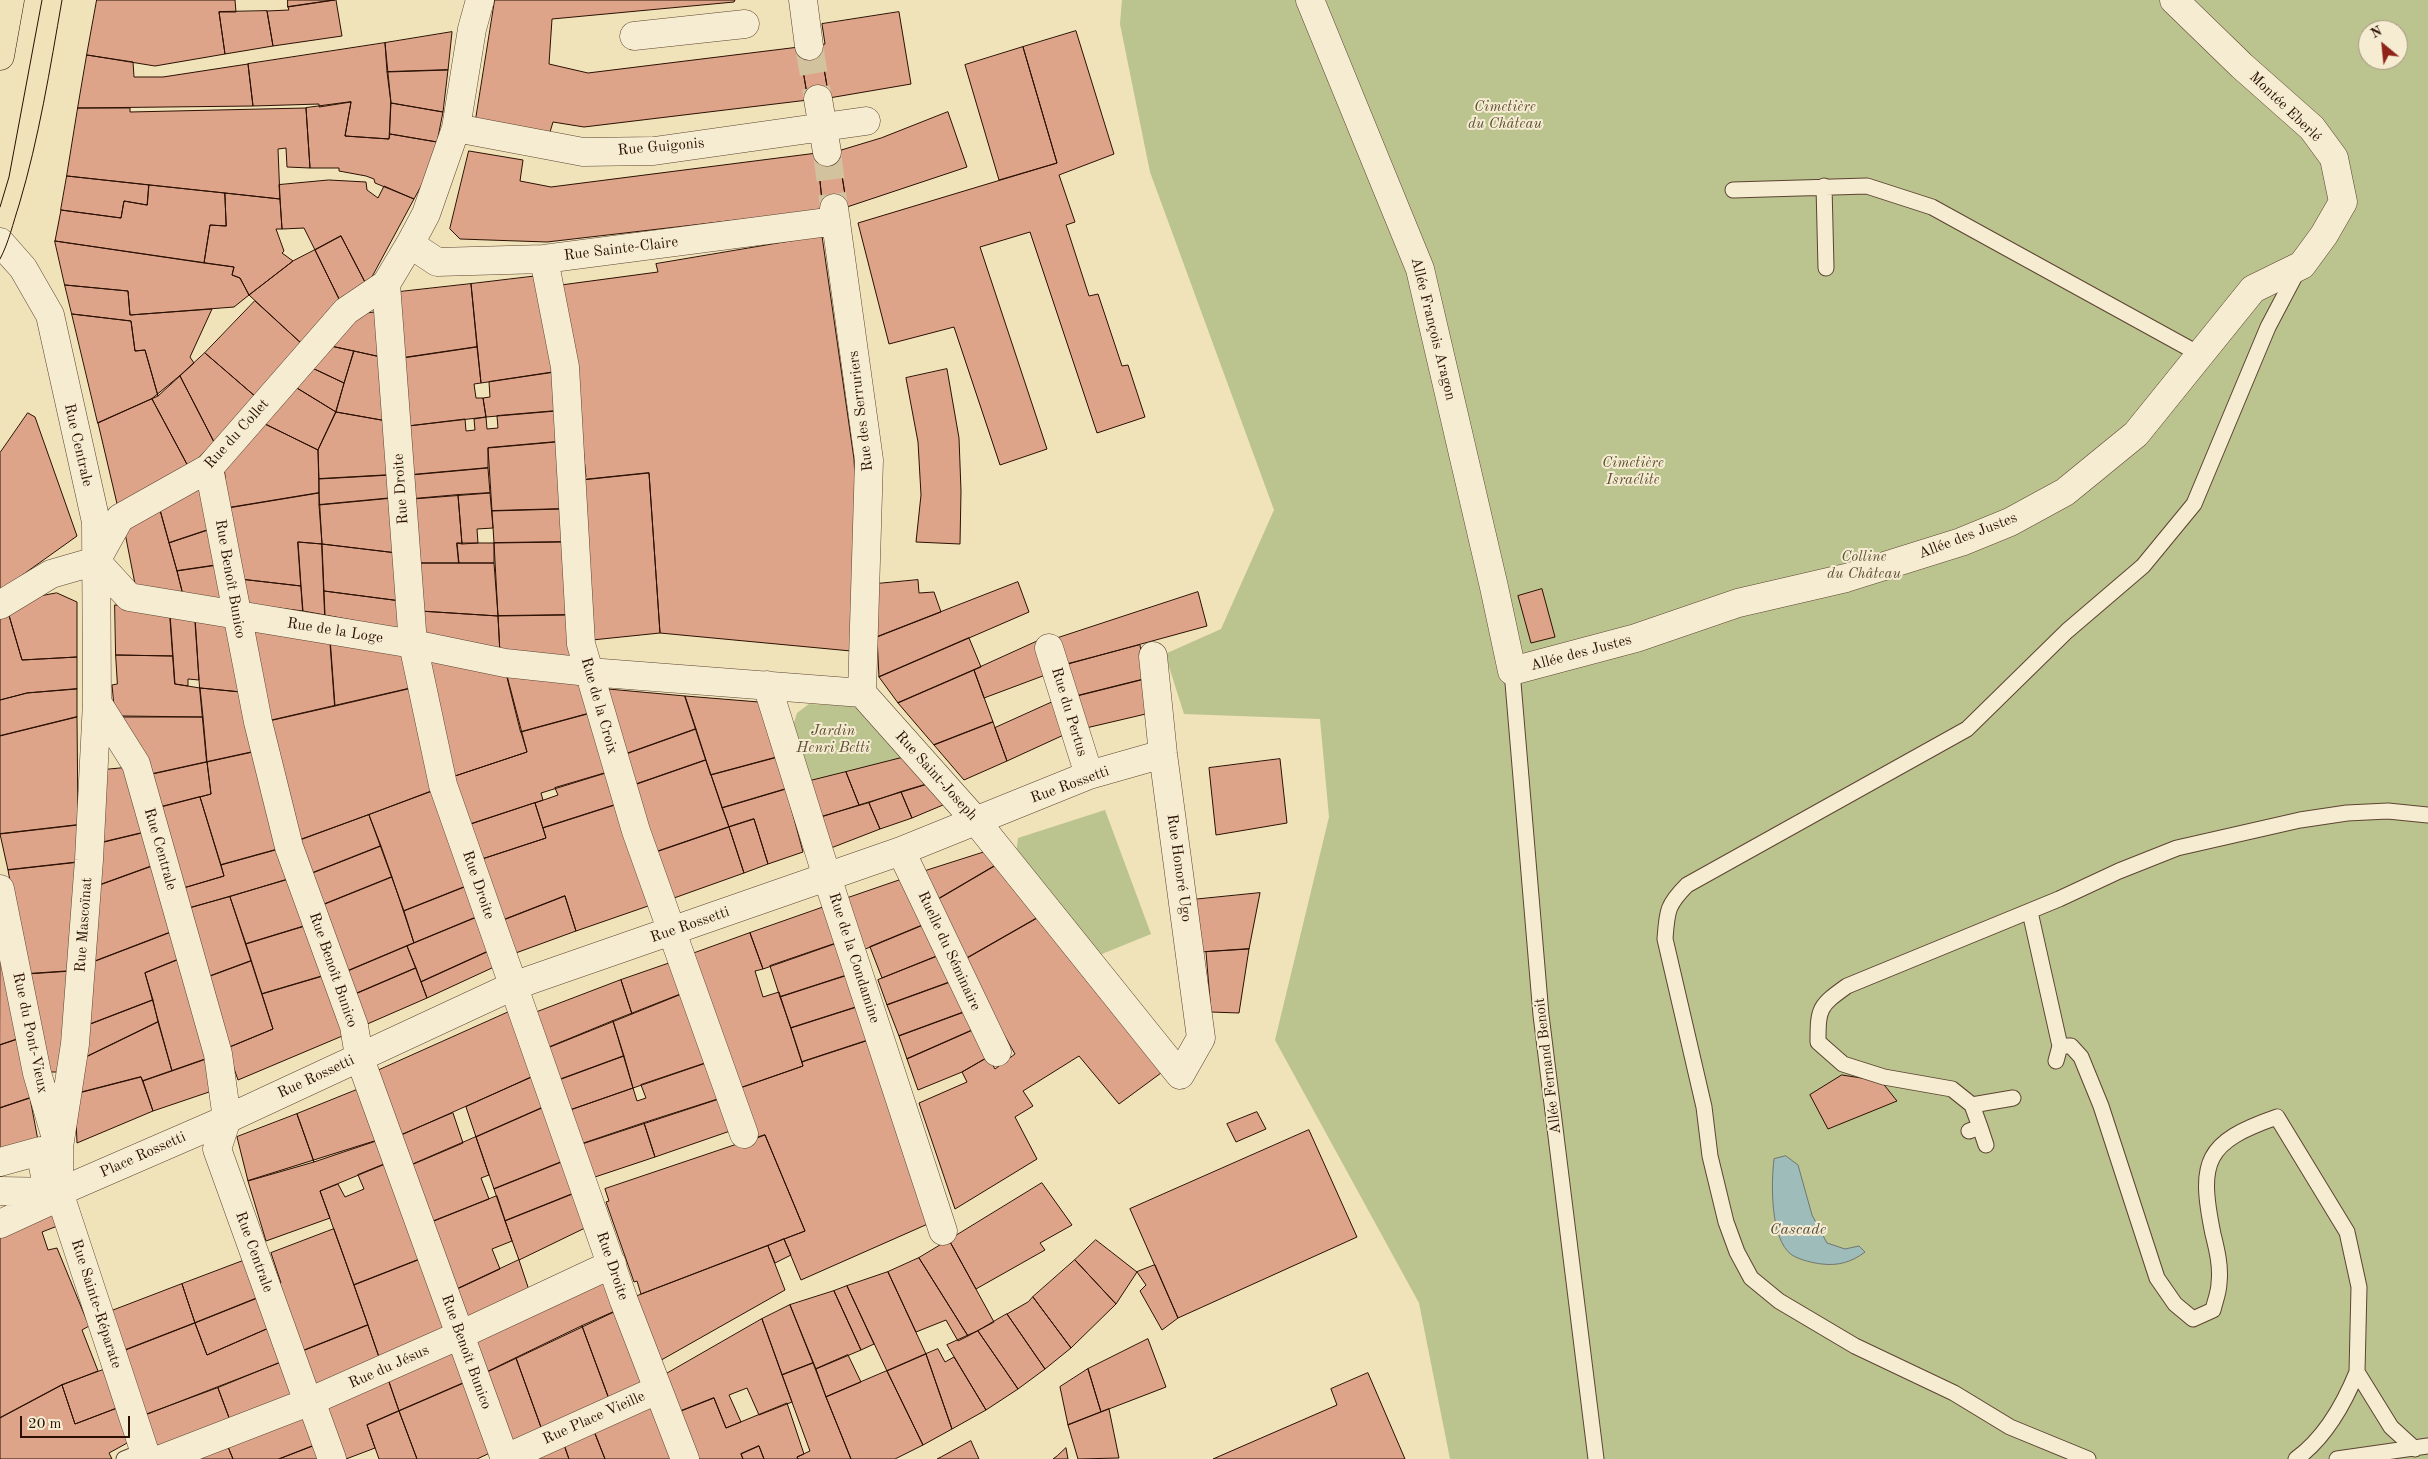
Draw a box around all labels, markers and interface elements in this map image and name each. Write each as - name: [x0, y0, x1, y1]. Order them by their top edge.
- north arrow: [2358, 20, 2408, 70]
- text: N: [2368, 24, 2384, 41]
- street label: Montée Eberlé: [2245, 68, 2325, 146]
- park label: Cimetière du Château: [1468, 98, 1542, 133]
- street label: Rue Guigonis: [617, 134, 705, 160]
- street label: Rue Sainte-Claire: [563, 233, 679, 265]
- street label: Allée François Aragon: [1407, 256, 1459, 402]
- street label: Rue des Serruriers: [845, 350, 877, 472]
- street label: Rue du Collet: [201, 395, 273, 473]
- street label: Rue Centrale: [60, 402, 96, 488]
- street label: Rue Droite: [390, 453, 412, 525]
- park label: Cimetière Israélite: [1602, 454, 1664, 489]
- street label: Allée des Justes: [1916, 509, 2020, 563]
- street label: Rue Benoît Bunico: [211, 518, 249, 640]
- park label: Colline du Château: [1827, 548, 1901, 583]
- street label: Rue de la Loge: [286, 615, 384, 647]
- street label: Allée des Justes: [1528, 631, 1634, 675]
- street label: Rue de la Croix: [577, 655, 621, 757]
- street label: Rue du Pertus: [1047, 665, 1091, 759]
- park label: Jardin Henri Betti: [796, 722, 870, 757]
- street label: Rue Saint-Joseph: [891, 727, 981, 825]
- street label: Rue Rossetti: [1028, 762, 1112, 808]
- street label: Rue Centrale: [140, 806, 180, 892]
- street label: Rue Honoré Ugo: [1163, 813, 1195, 923]
- street label: Rue Droite: [458, 848, 498, 922]
- street label: Rue Mascoïnat: [72, 877, 96, 973]
- street label: Ruelle du Séminaire: [913, 888, 985, 1014]
- street label: Rue de la Condamine: [824, 890, 884, 1026]
- street label: Rue Rossetti: [648, 903, 732, 947]
- street label: Rue Benoît Bunico: [305, 910, 361, 1030]
- street label: Rue du Pont-Vieux: [8, 971, 52, 1095]
- street label: Allée Fernand Benoit: [1531, 997, 1565, 1135]
- street label: Rue Rossetti: [275, 1051, 357, 1103]
- street label: Place Rossetti: [97, 1128, 189, 1182]
- street label: Rue Centrale: [231, 1209, 277, 1295]
- water label: Cascade: [1770, 1220, 1826, 1240]
- street label: Rue Droite: [592, 1229, 632, 1303]
- street label: Rue Sainte-Réparate: [67, 1237, 125, 1371]
- street label: Rue Benoît Bunico: [437, 1292, 495, 1412]
- street label: Rue du Jésus: [346, 1341, 432, 1393]
- street label: Rue Place Vieille: [540, 1387, 648, 1449]
- scale bar: [22, 1406, 132, 1438]
- text: 20 m: [28, 1417, 62, 1432]

